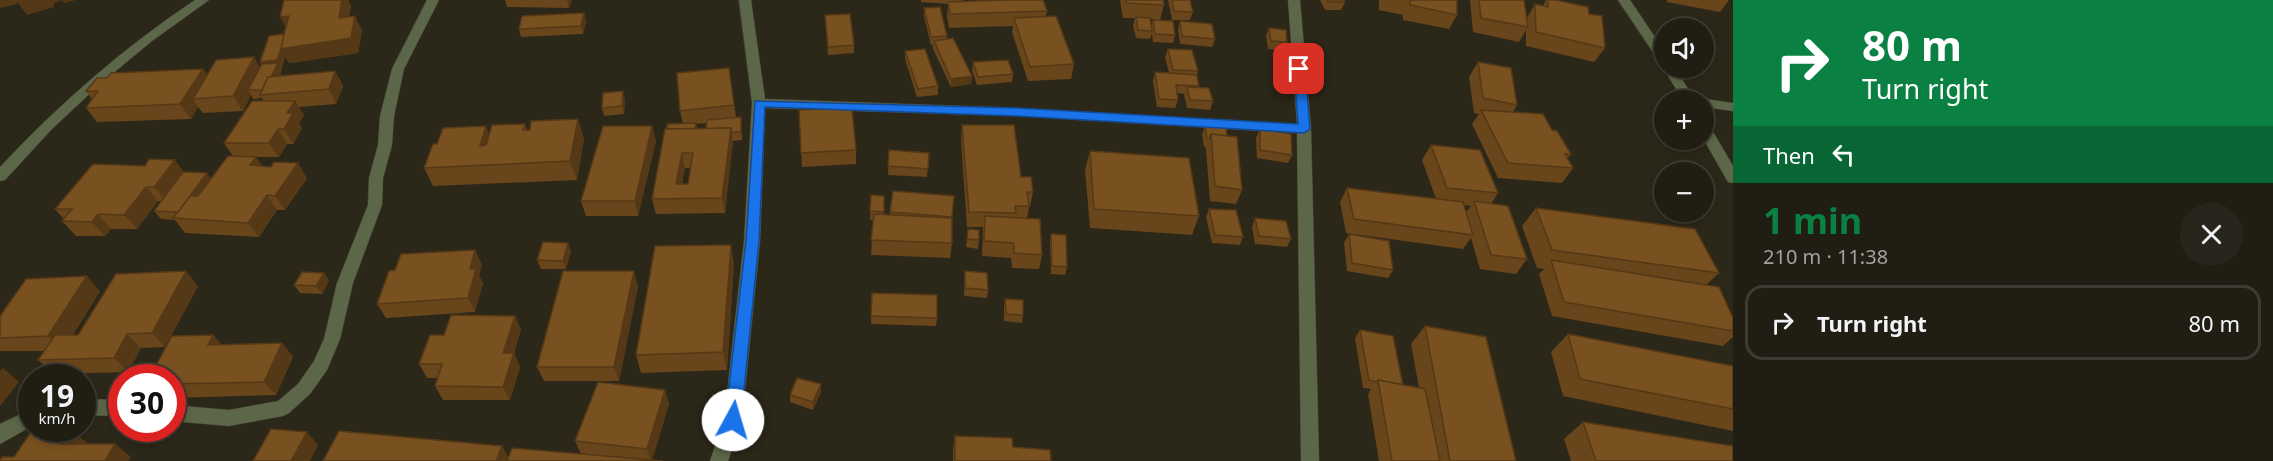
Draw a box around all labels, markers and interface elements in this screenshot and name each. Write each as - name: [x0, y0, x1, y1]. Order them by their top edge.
- text: 80 m: [1862, 16, 1962, 73]
- map controls: [1654, 18, 1714, 222]
- button: sound: [1654, 18, 1714, 78]
- icon: right: [1763, 24, 1841, 102]
- pin: [1273, 43, 1324, 94]
- icon: arrive: [1282, 52, 1315, 85]
- text: Turn right: [1862, 70, 1988, 107]
- button: +: [1654, 90, 1714, 150]
- icon: left: [1827, 138, 1860, 171]
- text: Then: [1763, 140, 1815, 170]
- button: −: [1654, 162, 1714, 222]
- text: 1 min: [1763, 196, 1862, 245]
- button: close: [2180, 203, 2243, 266]
- text: 210 m · 11:38: [1763, 243, 1888, 270]
- icon: right: [1766, 306, 1799, 339]
- text: Turn right: [1817, 308, 1927, 338]
- text: 80 m: [2189, 308, 2240, 338]
- speed limit sign: 30: [108, 364, 186, 442]
- text: 19: [40, 375, 74, 416]
- position arrow: [701, 388, 765, 452]
- text: km/h: [39, 408, 75, 428]

